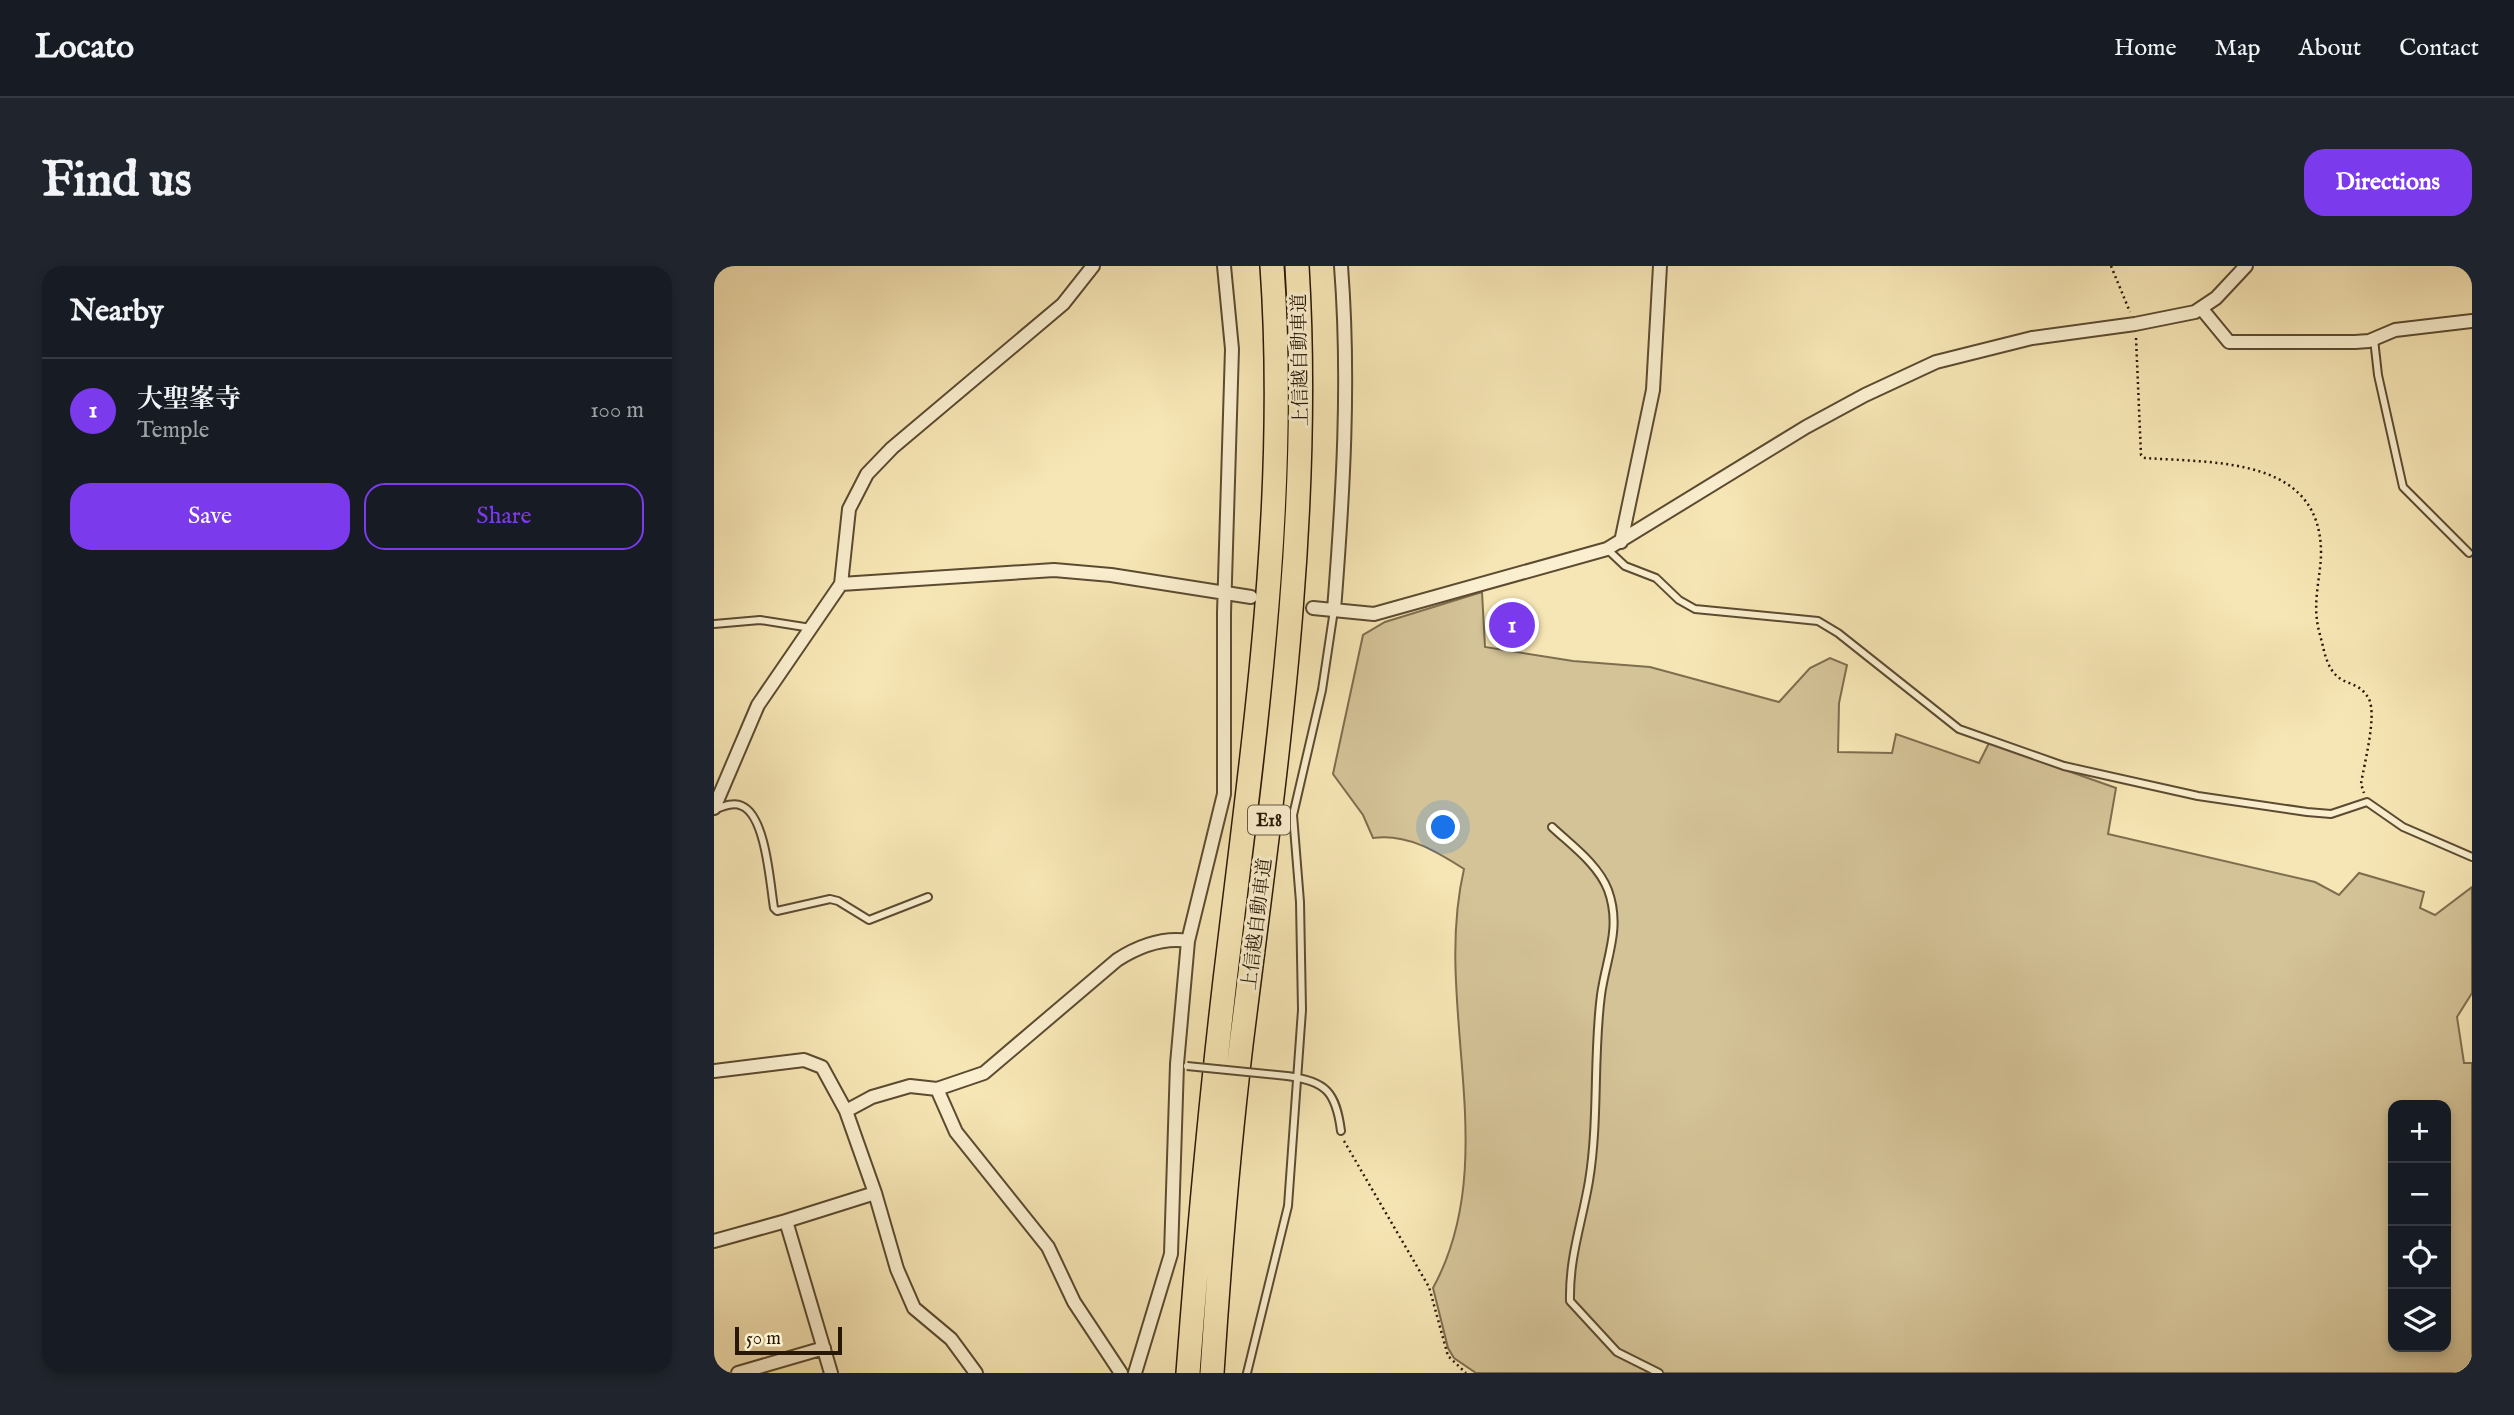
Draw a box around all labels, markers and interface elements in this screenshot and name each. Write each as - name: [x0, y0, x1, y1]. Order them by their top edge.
- text: Locato: [35, 27, 134, 69]
- text: Home: [2114, 33, 2177, 64]
- text: Map: [2215, 33, 2261, 64]
- text: About: [2299, 33, 2361, 64]
- text: Contact: [2399, 33, 2479, 64]
- button: Directions: [2304, 149, 2472, 216]
- text: Find us: [42, 151, 192, 213]
- text: Nearby: [70, 293, 163, 331]
- street label: 上信越自動車道: [1288, 293, 1314, 427]
- text: 大聖峯寺: [137, 383, 241, 416]
- text: 1: [89, 396, 97, 425]
- text: 100 m: [590, 396, 644, 425]
- text: Temple: [137, 416, 209, 445]
- button: Save: [70, 483, 350, 550]
- button: Share: [364, 483, 644, 550]
- pin: 1: [1489, 599, 1535, 651]
- road number: E18: [1248, 806, 1290, 834]
- your location: [1426, 810, 1460, 844]
- street label: 上信越自動車道: [1238, 857, 1278, 992]
- map controls: [2388, 1100, 2451, 1352]
- button: +: [2388, 1100, 2451, 1163]
- button: −: [2388, 1163, 2451, 1226]
- button: locate: [2388, 1226, 2451, 1289]
- button: layers: [2388, 1289, 2451, 1352]
- scale bar: [735, 1324, 842, 1356]
- text: 50 m: [746, 1327, 781, 1351]

